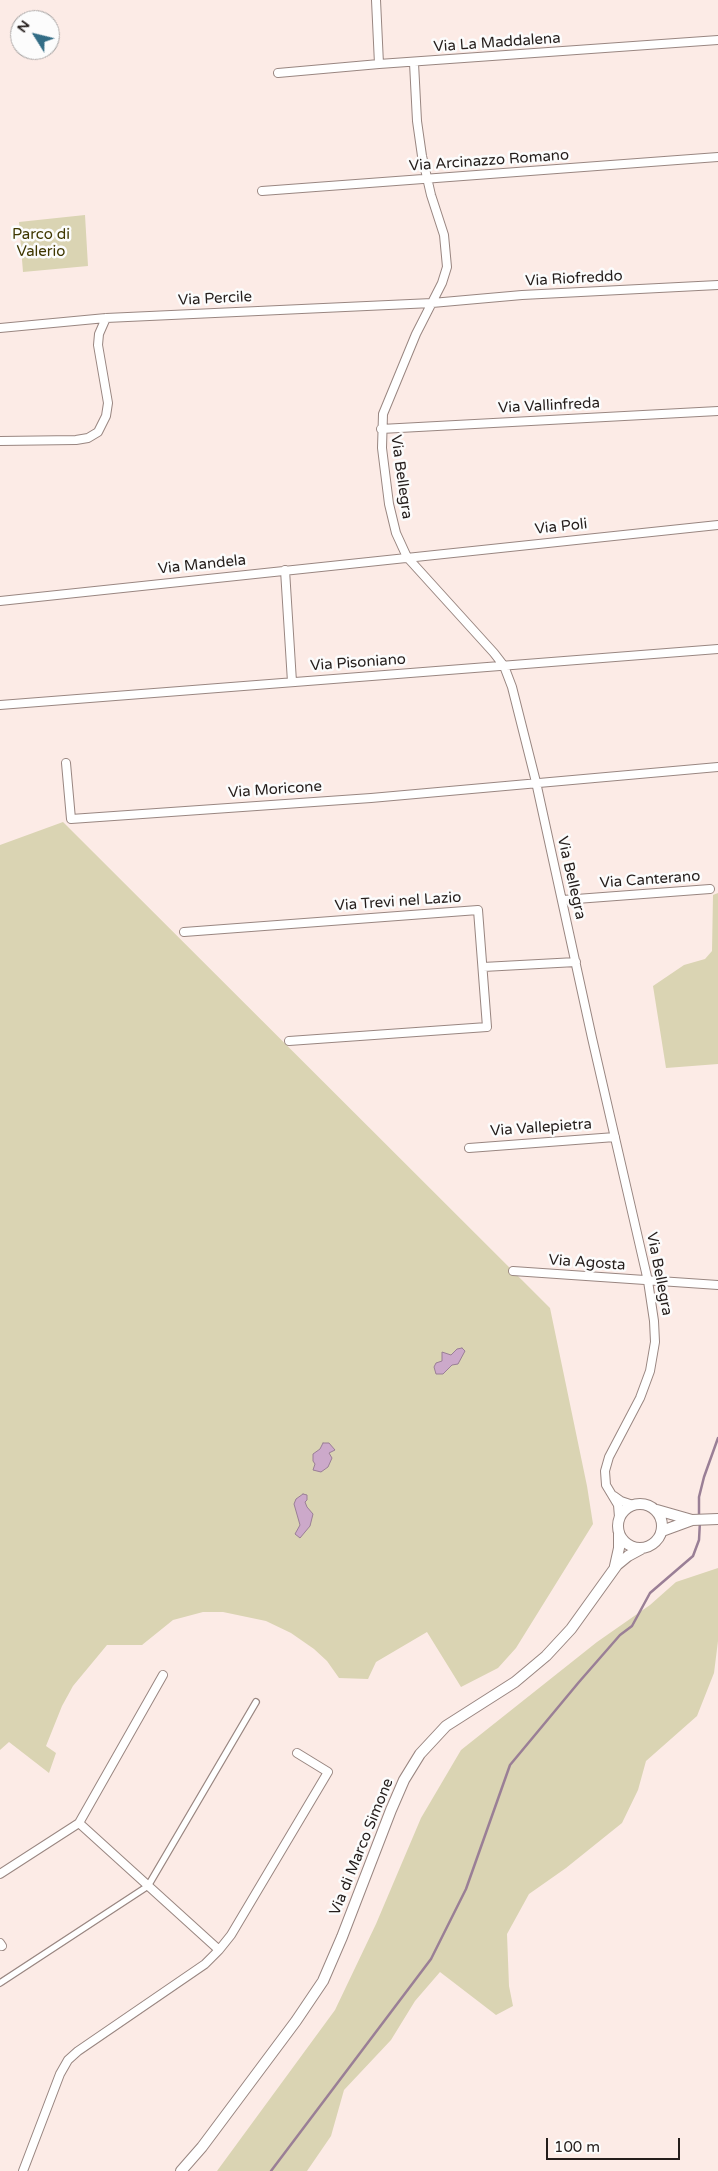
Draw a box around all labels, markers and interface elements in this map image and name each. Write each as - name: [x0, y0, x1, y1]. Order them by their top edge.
- north arrow: [10, 10, 60, 60]
- text: N: [13, 17, 33, 36]
- street label: Via La Maddalena: [433, 30, 561, 56]
- street label: Via Arcinazzo Romano: [408, 146, 570, 176]
- park label: Parco di Valerio: [12, 226, 70, 261]
- street label: Via Riofreddo: [525, 267, 623, 291]
- street label: Via Percile: [177, 288, 253, 310]
- street label: Via Vallinfreda: [498, 394, 600, 418]
- street label: Via Bellegra: [386, 434, 416, 520]
- street label: Via Poli: [534, 515, 588, 539]
- street label: Via Mandela: [157, 551, 247, 579]
- street label: Via Pisoniano: [310, 651, 406, 675]
- street label: Via Moricone: [228, 778, 322, 802]
- street label: Via Bellegra: [553, 835, 589, 921]
- street label: Via Canterano: [599, 868, 701, 892]
- street label: Via Trevi nel Lazio: [334, 889, 462, 915]
- street label: Via Vallepietra: [490, 1115, 592, 1141]
- street label: Via Bellegra: [642, 1231, 676, 1317]
- street label: Via Agosta: [548, 1251, 626, 1275]
- street label: Via di Marco Simone: [326, 1776, 398, 1918]
- scale bar: [548, 2128, 682, 2160]
- text: 100 m: [554, 2138, 600, 2156]

